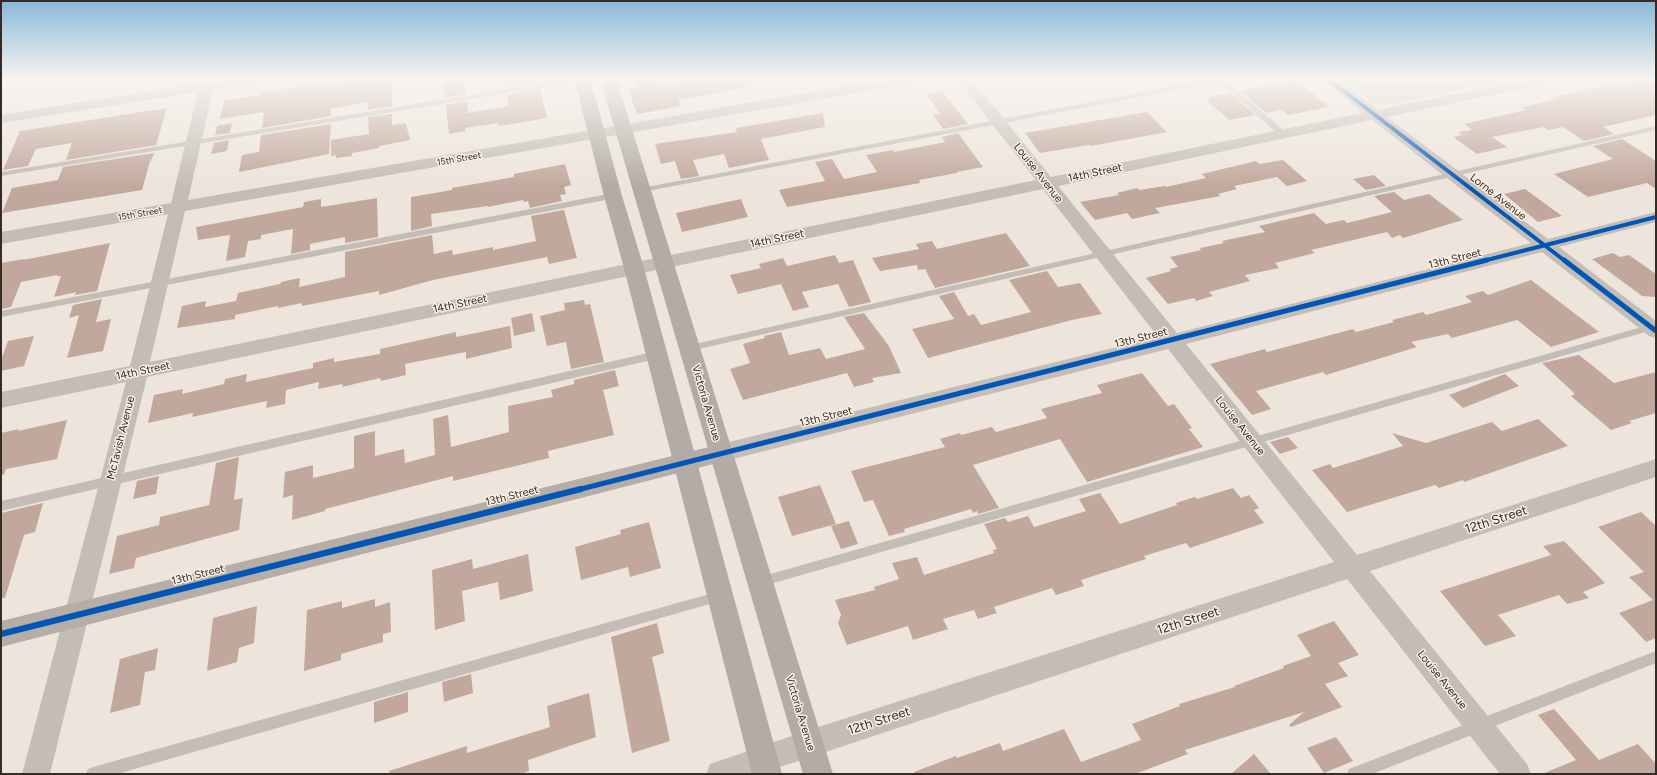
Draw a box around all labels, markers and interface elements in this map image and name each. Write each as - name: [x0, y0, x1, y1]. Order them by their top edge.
- street label: Louise Avenue: [1011, 141, 1065, 205]
- street label: 15th Street: [436, 150, 482, 168]
- street label: 14th Street: [1067, 161, 1123, 185]
- street label: Lorne Avenue: [1467, 171, 1529, 223]
- street label: 15th Street: [117, 205, 163, 223]
- street label: 14th Street: [749, 227, 805, 251]
- street label: 13th Street: [1427, 246, 1483, 272]
- street label: 14th Street: [432, 292, 488, 316]
- street label: 13th Street: [1113, 325, 1169, 351]
- street label: 14th Street: [115, 359, 171, 383]
- street label: Victoria Avenue: [689, 363, 723, 443]
- street label: Louise Avenue: [1212, 394, 1268, 458]
- street label: McTavish Avenue: [104, 395, 138, 481]
- street label: 13th Street: [798, 404, 854, 430]
- street label: 13th Street: [484, 483, 540, 509]
- street label: 12th Street: [1463, 503, 1529, 537]
- street label: 13th Street: [170, 562, 226, 588]
- street label: 12th Street: [1155, 604, 1221, 638]
- street label: Louise Avenue: [1414, 648, 1470, 712]
- street label: Victoria Avenue: [782, 674, 818, 752]
- street label: 12th Street: [846, 704, 912, 738]

